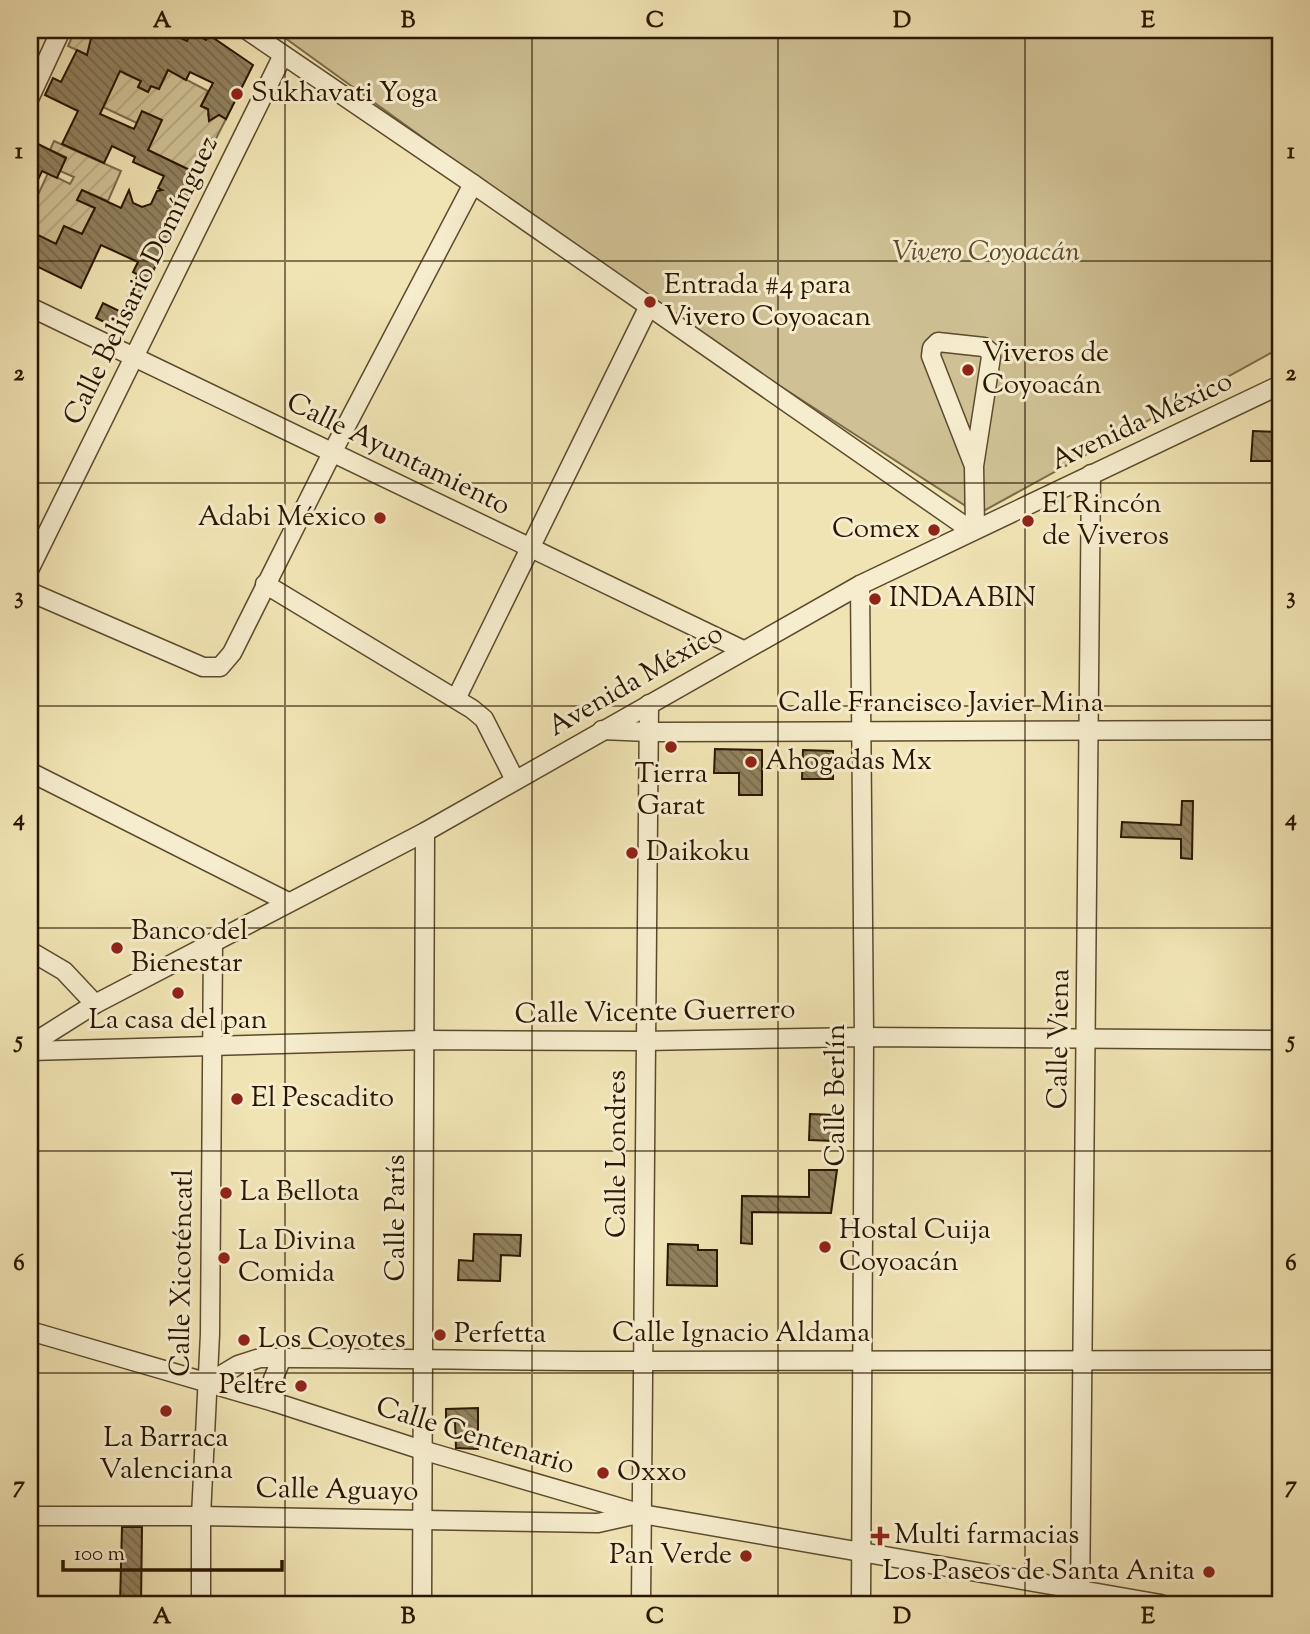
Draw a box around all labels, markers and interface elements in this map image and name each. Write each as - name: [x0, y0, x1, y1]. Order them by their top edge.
- text: A: [153, 5, 172, 38]
- text: B: [401, 5, 416, 38]
- text: C: [646, 5, 664, 38]
- text: D: [893, 5, 911, 38]
- text: E: [1141, 5, 1155, 38]
- place label: Sukhavati Yoga: [251, 74, 438, 114]
- marker: Sukhavati Yoga: [229, 86, 245, 102]
- street label: Calle Belisario Domínguez: [55, 130, 229, 432]
- text: 1: [15, 136, 23, 169]
- text: 1: [1287, 136, 1295, 169]
- park label: Vivero Coyoacán: [892, 233, 1080, 273]
- place label: Entrada #4 para Vivero Coyoacan: [664, 266, 871, 338]
- marker: Entrada #4 para Vivero Coyoacan: [642, 294, 658, 310]
- place label: Viveros de Coyoacán: [982, 334, 1109, 406]
- text: 2: [14, 358, 25, 391]
- text: 2: [1286, 358, 1297, 391]
- marker: Viveros de Coyoacán: [960, 362, 976, 378]
- street label: Avenida México: [1045, 362, 1239, 482]
- street label: Calle Ayuntamiento: [279, 383, 517, 527]
- place label: El Rincón de Viveros: [1042, 485, 1169, 557]
- place label: Adabi México: [198, 498, 366, 538]
- marker: Adabi México: [372, 510, 388, 526]
- place label: Comex: [832, 510, 920, 550]
- marker: El Rincón de Viveros: [1020, 513, 1036, 529]
- marker: Comex: [926, 522, 942, 538]
- place label: INDAABIN: [889, 579, 1036, 619]
- text: 3: [14, 581, 24, 614]
- text: 3: [1286, 581, 1296, 614]
- marker: INDAABIN: [867, 591, 883, 607]
- street label: Avenida México: [541, 615, 731, 747]
- street label: Calle Francisco Javier Mina: [778, 684, 1104, 724]
- marker: Tierra Garat: [663, 739, 679, 755]
- place label: Ahogadas Mx: [765, 742, 932, 782]
- marker: Ahogadas Mx: [743, 754, 759, 770]
- place label: Tierra Garat: [634, 755, 708, 827]
- text: 4: [12, 803, 25, 836]
- text: 4: [1284, 803, 1297, 836]
- place label: Daikoku: [646, 833, 750, 873]
- marker: Daikoku: [624, 845, 640, 861]
- place label: Banco del Bienestar: [131, 912, 248, 984]
- marker: Banco del Bienestar: [109, 940, 125, 956]
- street label: Calle Viena: [1039, 968, 1081, 1110]
- marker: La casa del pan: [170, 985, 186, 1001]
- street label: Calle Vicente Guerrero: [514, 991, 796, 1035]
- place label: La casa del pan: [89, 1001, 267, 1041]
- street label: Calle Berlín: [817, 1024, 857, 1166]
- text: 5: [13, 1025, 23, 1058]
- text: 5: [1285, 1025, 1295, 1058]
- street label: Calle Londres: [598, 1070, 638, 1238]
- place label: El Pescadito: [251, 1079, 394, 1119]
- marker: El Pescadito: [229, 1091, 245, 1107]
- street label: Calle París: [377, 1155, 417, 1281]
- street label: Calle Xicoténcatl: [161, 1169, 205, 1377]
- place label: La Bellota: [240, 1173, 359, 1213]
- marker: La Bellota: [218, 1185, 234, 1201]
- place label: Hostal Cuija Coyoacán: [839, 1211, 991, 1283]
- place label: La Divina Comida: [238, 1222, 356, 1294]
- marker: Hostal Cuija Coyoacán: [817, 1239, 833, 1255]
- text: 6: [13, 1248, 25, 1281]
- text: 6: [1285, 1248, 1297, 1281]
- marker: La Divina Comida: [216, 1250, 232, 1266]
- street label: Calle Ignacio Aldama: [612, 1314, 870, 1354]
- place label: Perfetta: [454, 1315, 546, 1355]
- place label: Los Coyotes: [258, 1320, 406, 1360]
- marker: Perfetta: [432, 1327, 448, 1343]
- marker: Los Coyotes: [236, 1332, 252, 1348]
- place label: Peltre: [219, 1366, 287, 1406]
- marker: Peltre: [293, 1378, 309, 1394]
- street label: Calle Centenario: [371, 1388, 579, 1486]
- marker: La Barraca Valenciana: [158, 1403, 174, 1419]
- place label: La Barraca Valenciana: [99, 1419, 233, 1491]
- place label: Oxxo: [617, 1453, 686, 1493]
- marker: Oxxo: [595, 1465, 611, 1481]
- text: 7: [13, 1470, 25, 1503]
- street label: Calle Aguayo: [255, 1470, 419, 1512]
- text: 7: [1285, 1470, 1297, 1503]
- place label: Multi farmacias: [894, 1516, 1079, 1556]
- marker: Multi farmacias: [872, 1528, 888, 1544]
- scale bar: [63, 1529, 282, 1573]
- place label: Pan Verde: [609, 1536, 732, 1576]
- text: 100 m: [74, 1540, 125, 1570]
- marker: Pan Verde: [738, 1548, 754, 1564]
- place label: Los Paseos de Santa Anita: [883, 1552, 1195, 1592]
- marker: Los Paseos de Santa Anita: [1201, 1564, 1217, 1580]
- text: A: [153, 1601, 172, 1634]
- text: B: [401, 1601, 416, 1634]
- text: C: [646, 1601, 664, 1634]
- text: D: [893, 1601, 911, 1634]
- text: E: [1141, 1601, 1155, 1634]

